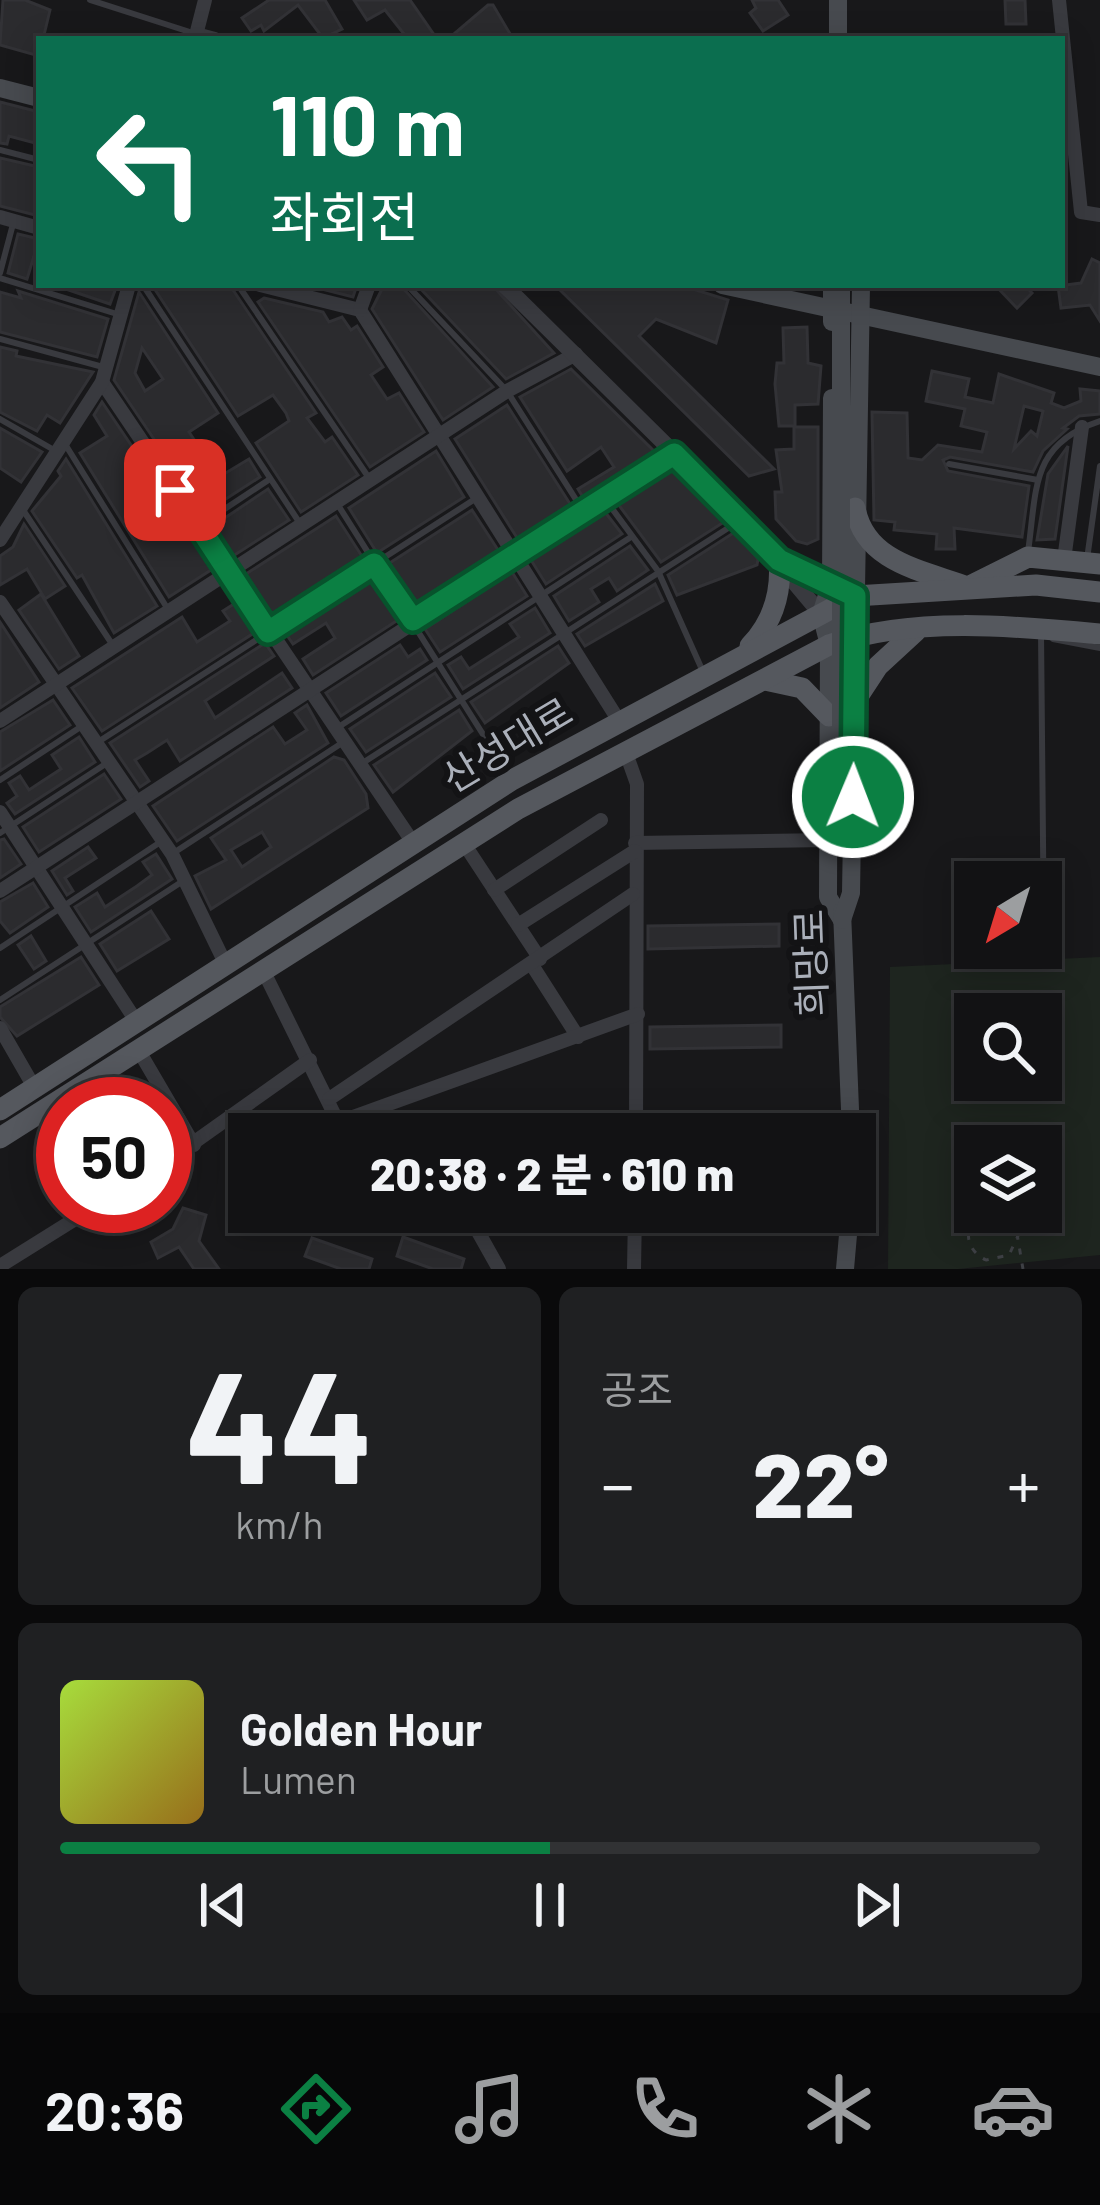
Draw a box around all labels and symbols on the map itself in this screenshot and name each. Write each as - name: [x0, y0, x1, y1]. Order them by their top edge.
- pin: [124, 439, 226, 541]
- street label: 산성대로: [433, 687, 580, 801]
- position arrow: [790, 734, 916, 860]
- north arrow: [954, 861, 1062, 969]
- street label: 희망로: [784, 908, 835, 1018]
- speed limit sign: 50: [36, 1077, 192, 1233]

